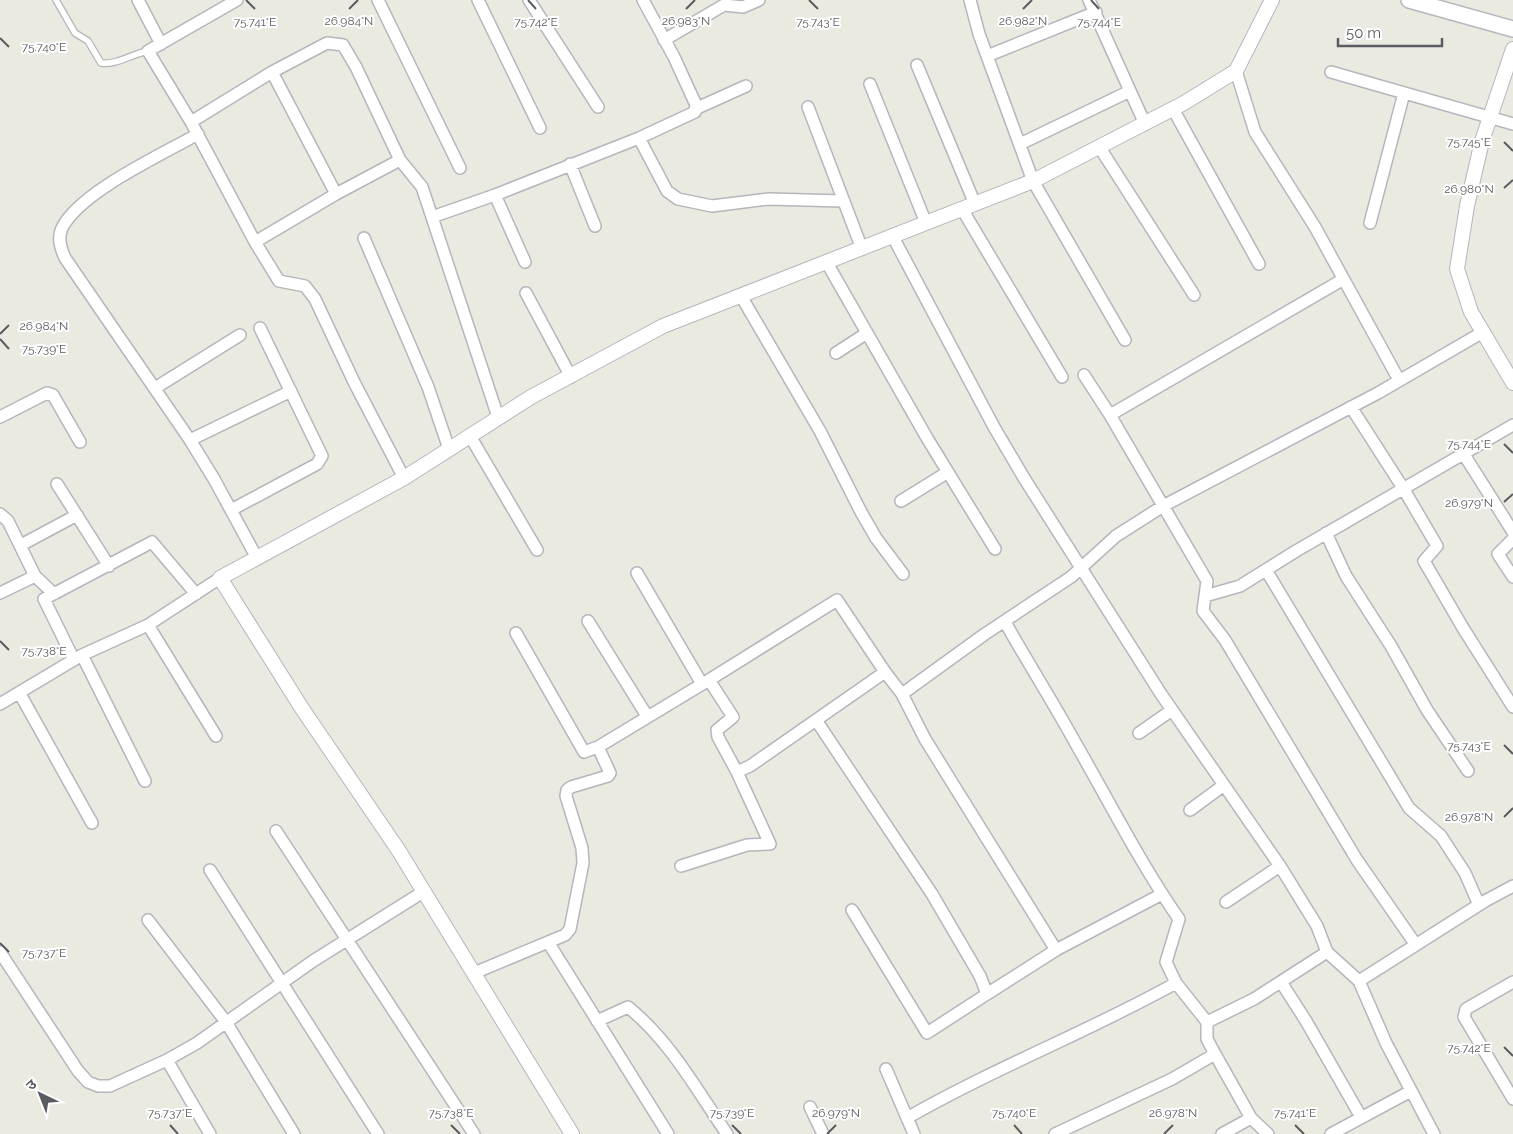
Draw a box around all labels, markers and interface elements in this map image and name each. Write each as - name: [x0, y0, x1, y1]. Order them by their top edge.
- text: 26.984°N: [325, 14, 373, 28]
- text: 26.983°N: [662, 14, 710, 28]
- text: 26.982°N: [999, 14, 1047, 28]
- text: 75.741°E: [234, 15, 276, 29]
- text: 75.742°E: [514, 15, 558, 29]
- text: 75.743°E: [796, 15, 840, 29]
- text: 75.744°E: [1077, 15, 1121, 29]
- scale bar: [1338, 15, 1442, 47]
- text: 50 m: [1346, 24, 1381, 42]
- text: 75.740°E: [22, 40, 66, 54]
- text: 75.745°E: [1447, 135, 1491, 149]
- text: 26.980°N: [1444, 182, 1494, 196]
- text: 26.984°N: [20, 319, 68, 333]
- text: 75.739°E: [22, 342, 66, 356]
- text: 75.744°E: [1447, 437, 1491, 451]
- text: 26.979°N: [1445, 496, 1493, 510]
- text: 75.738°E: [21, 644, 67, 658]
- text: 75.743°E: [1447, 739, 1491, 753]
- text: 26.978°N: [1445, 810, 1493, 824]
- text: 75.737°E: [22, 946, 66, 960]
- text: 75.742°E: [1447, 1041, 1491, 1055]
- north arrow: [15, 1069, 65, 1119]
- text: उ: [23, 1075, 40, 1093]
- text: 75.737°E: [148, 1106, 192, 1120]
- text: 75.738°E: [428, 1106, 474, 1120]
- text: 75.739°E: [710, 1106, 754, 1120]
- text: 26.979°N: [812, 1106, 860, 1120]
- text: 75.740°E: [992, 1106, 1036, 1120]
- text: 26.978°N: [1149, 1106, 1197, 1120]
- text: 75.741°E: [1274, 1106, 1316, 1120]

